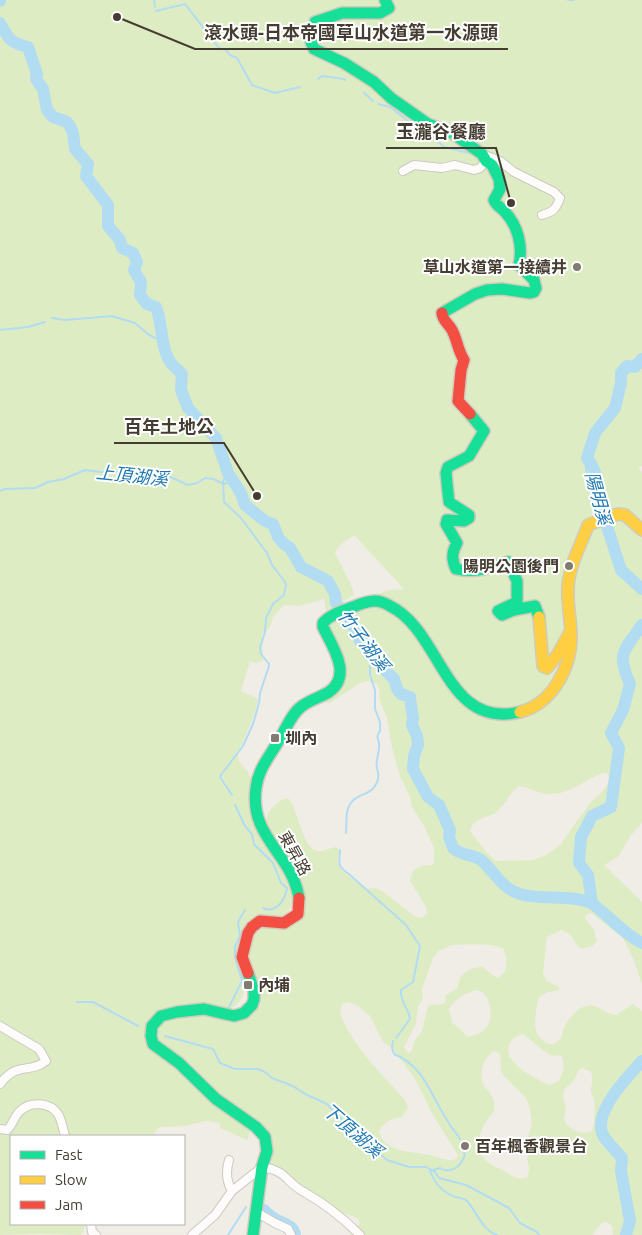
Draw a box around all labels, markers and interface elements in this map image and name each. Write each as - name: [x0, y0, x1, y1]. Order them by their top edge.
- callout: 滾水頭-日本帝國草山水道第一水源頭: [195, 16, 508, 49]
- text: 滾水頭-日本帝國草山水道第一水源頭: [204, 22, 498, 42]
- callout: 玉瀧谷餐廳: [386, 115, 496, 148]
- text: 玉瀧谷餐廳: [396, 121, 486, 141]
- place label: 草山水道第一接續井: [423, 258, 567, 276]
- marker: 草山水道第一接續井: [571, 261, 583, 273]
- callout: 百年土地公: [114, 410, 224, 443]
- text: 百年土地公: [124, 416, 214, 436]
- water label: 上頂湖溪: [95, 461, 172, 489]
- water label: 陽明溪: [582, 469, 616, 530]
- place label: 陽明公園後門: [463, 557, 559, 575]
- marker: 陽明公園後門: [563, 560, 575, 572]
- water label: 竹子湖溪: [334, 605, 395, 677]
- place label: 圳內: [285, 729, 317, 747]
- marker: 圳內: [269, 732, 281, 744]
- street label: 東昇路: [275, 828, 315, 878]
- place label: 內埔: [258, 976, 290, 994]
- marker: 內埔: [242, 979, 254, 991]
- water label: 下頂湖溪: [319, 1099, 389, 1163]
- legend: [10, 1135, 185, 1225]
- place label: 百年楓香觀景台: [475, 1137, 587, 1155]
- marker: 百年楓香觀景台: [459, 1140, 471, 1152]
- text: Fast: [55, 1146, 83, 1163]
- text: Slow: [55, 1171, 88, 1188]
- text: Jam: [55, 1196, 83, 1213]

